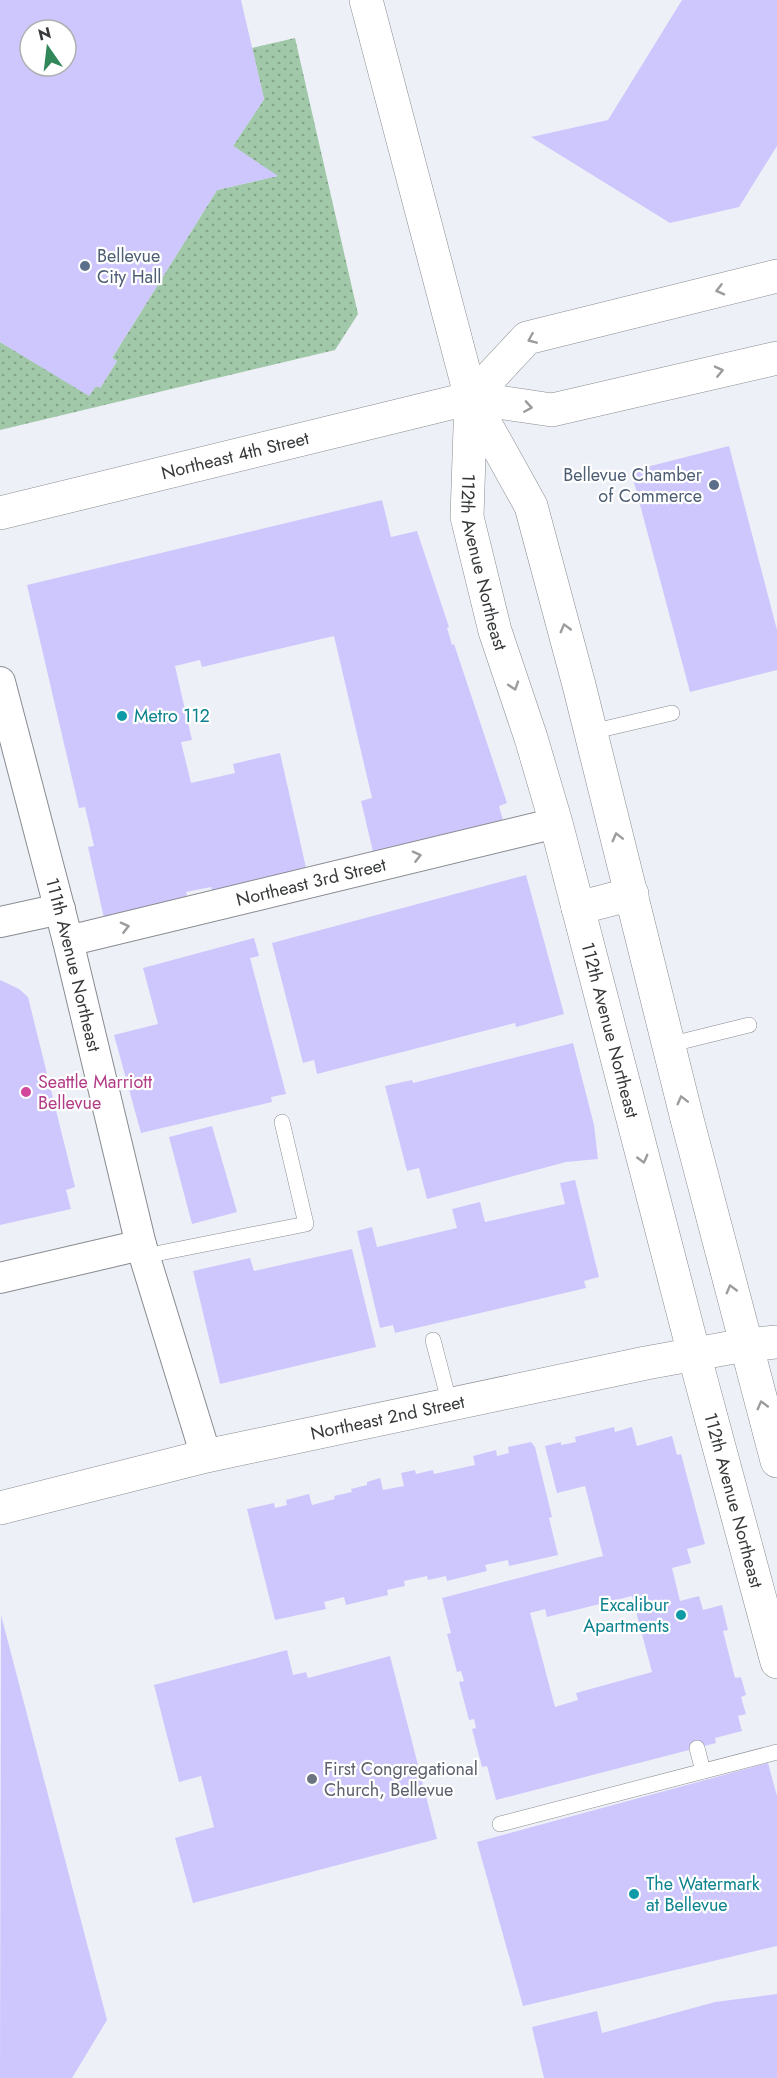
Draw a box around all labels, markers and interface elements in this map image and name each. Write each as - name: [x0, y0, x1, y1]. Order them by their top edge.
- north arrow: [18, 18, 78, 78]
- text: N: [36, 21, 53, 47]
- place label: Bellevue City Hall: [97, 243, 161, 290]
- marker: Bellevue City Hall: [78, 259, 92, 273]
- one-way arrow: [715, 283, 725, 296]
- one-way arrow: [527, 332, 538, 344]
- one-way arrow: [714, 366, 724, 379]
- one-way arrow: [524, 400, 533, 412]
- street label: Northeast 4th Street: [158, 425, 312, 486]
- place label: Bellevue Chamber of Commerce: [563, 462, 703, 509]
- street label: 112th Avenue Northeast: [454, 473, 514, 655]
- marker: Bellevue Chamber of Commerce: [707, 478, 721, 492]
- one-way arrow: [559, 623, 572, 633]
- one-way arrow: [507, 681, 519, 691]
- place label: Metro 112: [134, 703, 210, 729]
- marker: Metro 112: [115, 709, 129, 723]
- one-way arrow: [612, 833, 625, 843]
- street label: Northeast 3rd Street: [233, 851, 389, 913]
- one-way arrow: [412, 851, 422, 864]
- street label: 111th Avenue Northeast: [39, 875, 107, 1055]
- one-way arrow: [120, 921, 130, 934]
- street label: 112th Avenue Northeast: [575, 940, 645, 1121]
- place label: Seattle Marriott Bellevue: [38, 1069, 153, 1116]
- marker: Seattle Marriott Bellevue: [19, 1085, 33, 1099]
- one-way arrow: [676, 1095, 689, 1105]
- one-way arrow: [636, 1154, 649, 1164]
- one-way arrow: [725, 1284, 738, 1294]
- street label: Northeast 2nd Street: [308, 1389, 468, 1447]
- one-way arrow: [756, 1400, 769, 1410]
- street label: 112th Avenue Northeast: [697, 1410, 770, 1591]
- place label: Excalibur Apartments: [583, 1592, 670, 1639]
- marker: Excalibur Apartments: [674, 1608, 688, 1622]
- place label: First Congregational Church, Bellevue: [324, 1756, 478, 1803]
- marker: First Congregational Church, Bellevue: [305, 1772, 319, 1786]
- place label: The Watermark at Bellevue: [646, 1871, 760, 1918]
- marker: The Watermark at Bellevue: [627, 1887, 641, 1901]

